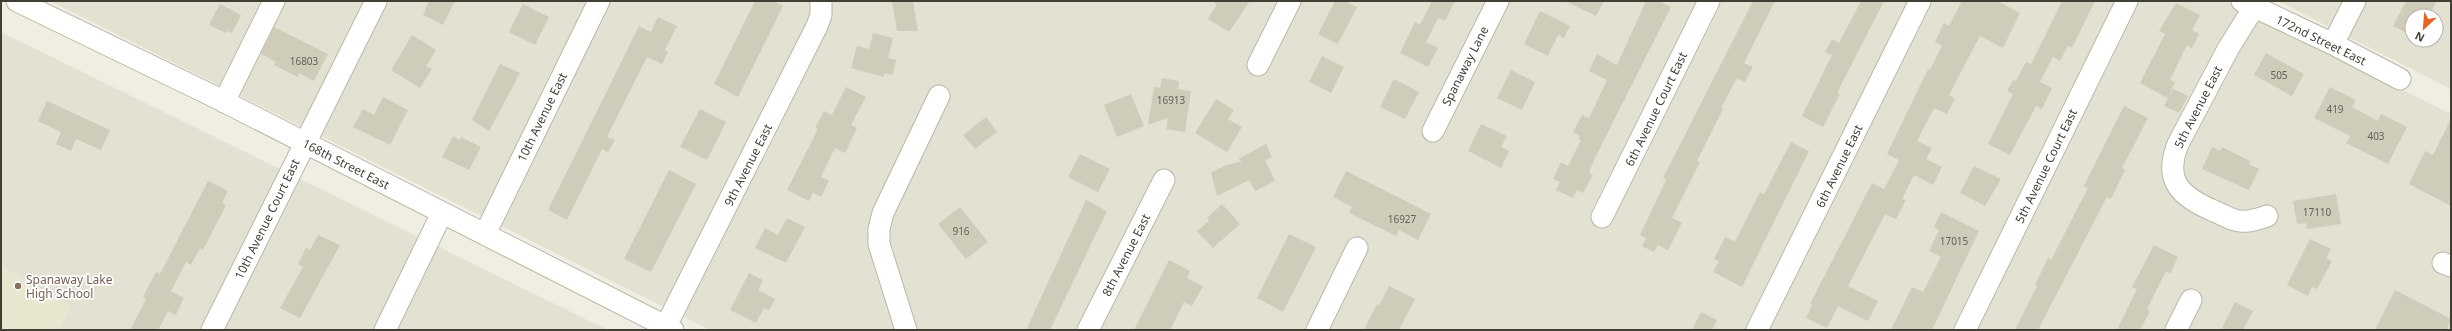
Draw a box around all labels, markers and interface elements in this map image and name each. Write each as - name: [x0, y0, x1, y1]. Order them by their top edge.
- north arrow: [2404, 8, 2444, 48]
- street label: 172nd Street East: [2273, 11, 2370, 70]
- street label: Spanaway Lane: [1438, 23, 1493, 109]
- text: N: [2412, 29, 2427, 46]
- street label: 6th Avenue Court East: [1621, 48, 1691, 169]
- house number: 16803: [290, 54, 319, 68]
- street label: 5th Avenue East: [2170, 62, 2226, 151]
- house number: 505: [2270, 68, 2288, 82]
- street label: 10th Avenue East: [513, 69, 571, 164]
- house number: 16913: [1157, 93, 1186, 107]
- house number: 419: [2326, 102, 2344, 116]
- street label: 5th Avenue Court East: [2011, 105, 2081, 226]
- street label: 9th Avenue East: [720, 120, 776, 209]
- street label: 6th Avenue East: [1812, 121, 1867, 210]
- house number: 403: [2367, 129, 2385, 143]
- street label: 168th Street East: [300, 135, 393, 194]
- street label: 10th Avenue Court East: [230, 155, 304, 282]
- house number: 17110: [2303, 205, 2332, 219]
- street label: 8th Avenue East: [1098, 210, 1154, 299]
- house number: 16927: [1388, 212, 1417, 226]
- house number: 916: [952, 224, 970, 238]
- house number: 17015: [1940, 234, 1969, 248]
- place label: Spanaway Lake High School: [26, 271, 113, 302]
- marker: Spanaway Lake High School: [13, 281, 23, 291]

